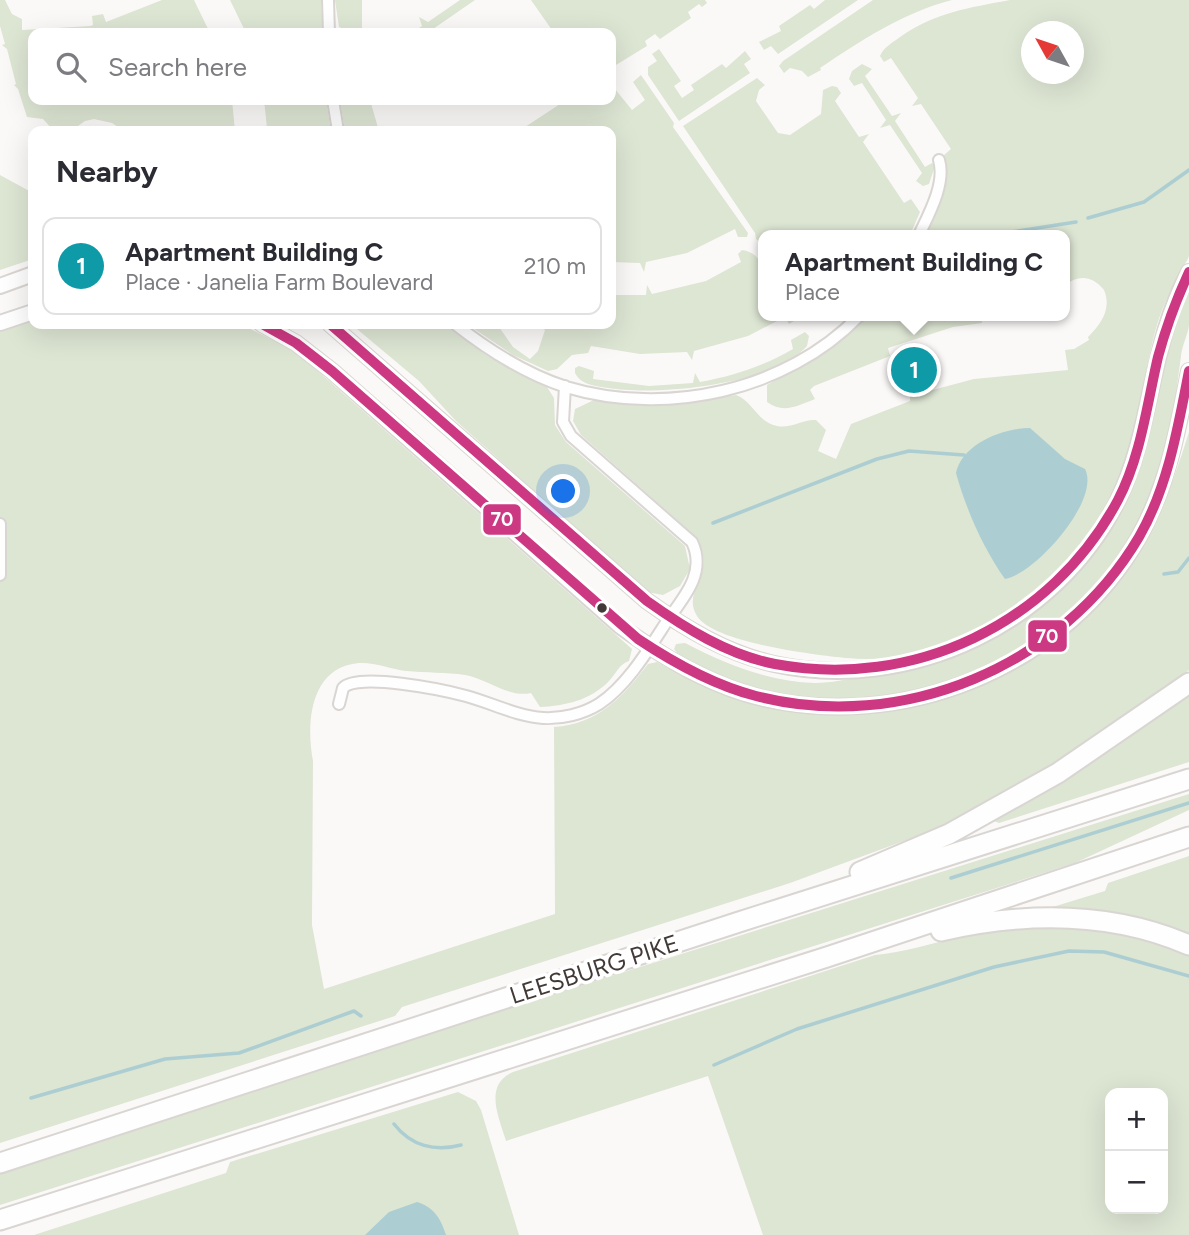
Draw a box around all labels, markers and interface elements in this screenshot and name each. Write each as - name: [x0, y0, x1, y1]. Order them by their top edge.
- north arrow: [1021, 21, 1084, 84]
- search box: [28, 28, 616, 105]
- icon: search: [52, 48, 90, 86]
- text: Search here: [108, 51, 247, 83]
- text: Nearby: [56, 153, 158, 190]
- popup: [758, 230, 1070, 321]
- text: Apartment Building C: [125, 236, 383, 268]
- text: Apartment Building C: [785, 246, 1043, 278]
- text: 1: [76, 252, 86, 280]
- text: 210 m: [524, 252, 586, 280]
- text: Place · Janelia Farm Boulevard: [125, 268, 433, 296]
- text: Place: [785, 278, 840, 306]
- pin: 1: [891, 344, 937, 396]
- your location: [546, 474, 580, 508]
- line badge: 70: [482, 503, 522, 536]
- text: 70: [491, 508, 513, 531]
- unlabelled marker: [595, 601, 609, 615]
- line badge: 70: [1027, 619, 1068, 653]
- text: 70: [1036, 625, 1058, 648]
- street label: LEESBURG PIKE: [506, 928, 682, 1010]
- map controls: [1105, 1088, 1168, 1214]
- button: +: [1105, 1088, 1168, 1151]
- button: −: [1105, 1151, 1168, 1214]

